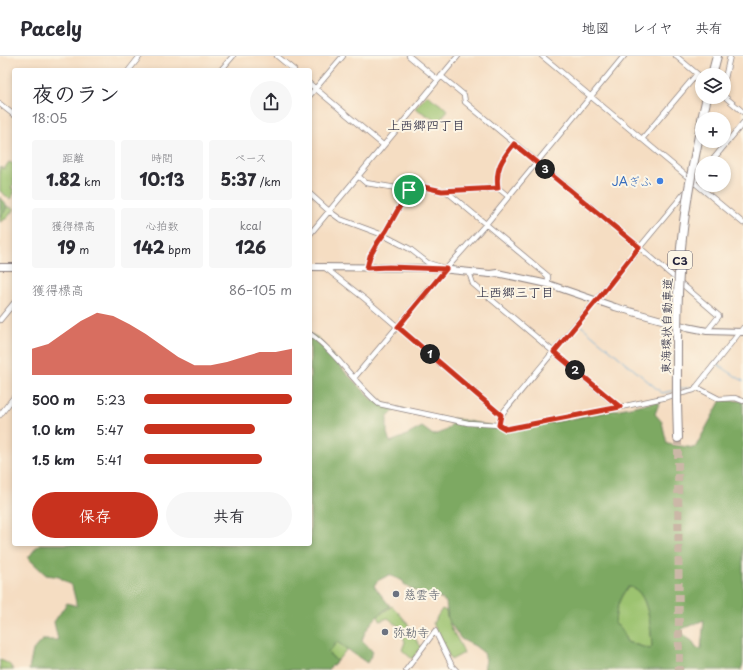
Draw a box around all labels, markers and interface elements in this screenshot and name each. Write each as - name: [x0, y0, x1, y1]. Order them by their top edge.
- text: Pacely: [20, 14, 82, 42]
- text: 地図: [582, 17, 610, 38]
- text: レイヤ: [632, 17, 673, 38]
- text: 共有: [695, 17, 723, 38]
- map controls: [695, 68, 731, 192]
- button: layers: [695, 68, 731, 104]
- text: 夜のラン: [32, 76, 120, 109]
- button: share: [250, 81, 292, 123]
- text: 18:05: [32, 108, 67, 127]
- button: +: [695, 112, 731, 148]
- district label: 上西郷四丁目: [387, 115, 465, 134]
- text: 距離: [62, 149, 84, 166]
- text: 時間: [151, 149, 173, 166]
- text: ペース: [234, 149, 267, 166]
- button: −: [695, 156, 731, 192]
- pin: 3: [535, 159, 555, 179]
- text: 3: [541, 160, 549, 177]
- text: 1.82: [46, 166, 81, 192]
- text: 10:13: [139, 166, 185, 192]
- text: 5:37: [220, 166, 256, 192]
- place label: JAぎふ: [612, 172, 652, 190]
- text: km: [81, 173, 101, 190]
- text: /km: [256, 173, 281, 190]
- pin: [392, 173, 426, 207]
- marker: JAぎふ: [655, 176, 665, 186]
- icon: arrive: [398, 179, 420, 201]
- text: 獲得標高: [51, 217, 95, 234]
- text: 心拍数: [145, 217, 178, 234]
- text: kcal: [240, 217, 262, 234]
- text: 19: [57, 234, 76, 260]
- text: 142: [133, 234, 165, 260]
- text: 126: [235, 234, 266, 260]
- text: m: [76, 241, 89, 258]
- text: bpm: [165, 241, 191, 258]
- road number: C3: [668, 251, 692, 269]
- street label: 東海環状自動車道: [656, 278, 676, 374]
- text: 獲得標高: [32, 280, 84, 299]
- text: 86–105 m: [229, 280, 292, 299]
- district label: 上西郷三丁目: [476, 282, 554, 301]
- pin: 1: [420, 344, 440, 364]
- text: 1: [427, 345, 433, 362]
- pin: 2: [565, 360, 585, 380]
- text: 2: [571, 361, 579, 378]
- text: 500 m: [32, 390, 75, 409]
- text: 5:23: [96, 390, 126, 409]
- text: 1.0 km: [32, 420, 75, 439]
- text: 5:47: [96, 420, 123, 439]
- text: 1.5 km: [32, 450, 75, 469]
- text: 5:41: [96, 450, 122, 469]
- button: 保存: [32, 492, 158, 538]
- button: 共有: [166, 492, 292, 538]
- place label: 慈雲寺: [404, 585, 440, 603]
- marker: 慈雲寺: [391, 589, 401, 599]
- place label: 弥勒寺: [393, 623, 429, 641]
- marker: 弥勒寺: [380, 627, 390, 637]

